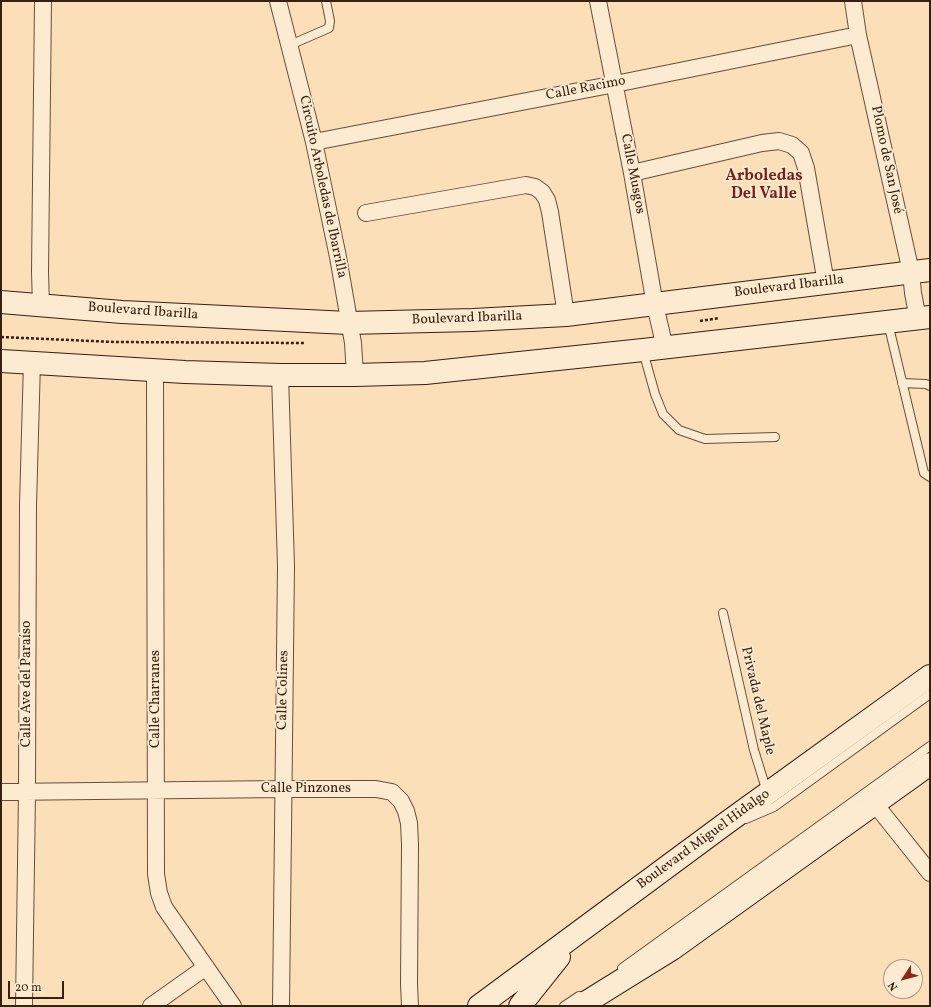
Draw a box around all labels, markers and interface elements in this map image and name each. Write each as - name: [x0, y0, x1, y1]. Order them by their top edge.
- street label: Calle Racimo: [545, 73, 627, 105]
- street label: Circuito Arboledas de Ibarrilla: [294, 94, 350, 280]
- street label: Plomo de San José: [866, 104, 906, 216]
- street label: Calle Musgos: [616, 133, 648, 215]
- district label: Arboledas Del Valle: [725, 167, 803, 205]
- street label: Boulevard Ibarilla: [733, 272, 845, 302]
- street label: Boulevard Ibarilla: [87, 300, 199, 324]
- street label: Boulevard Ibarilla: [411, 309, 523, 329]
- street label: Calle Ave del Paraíso: [19, 621, 35, 747]
- street label: Privada del Maple: [736, 645, 778, 757]
- street label: Calle Charranes: [148, 650, 164, 748]
- street label: Calle Colines: [275, 650, 293, 730]
- street label: Calle Pinzones: [261, 781, 351, 797]
- street label: Boulevard Miguel Hidalgo: [634, 786, 774, 894]
- north arrow: [883, 959, 923, 999]
- scale bar: [10, 973, 66, 999]
- text: N: [885, 978, 902, 993]
- text: 20 m: [15, 980, 42, 996]

